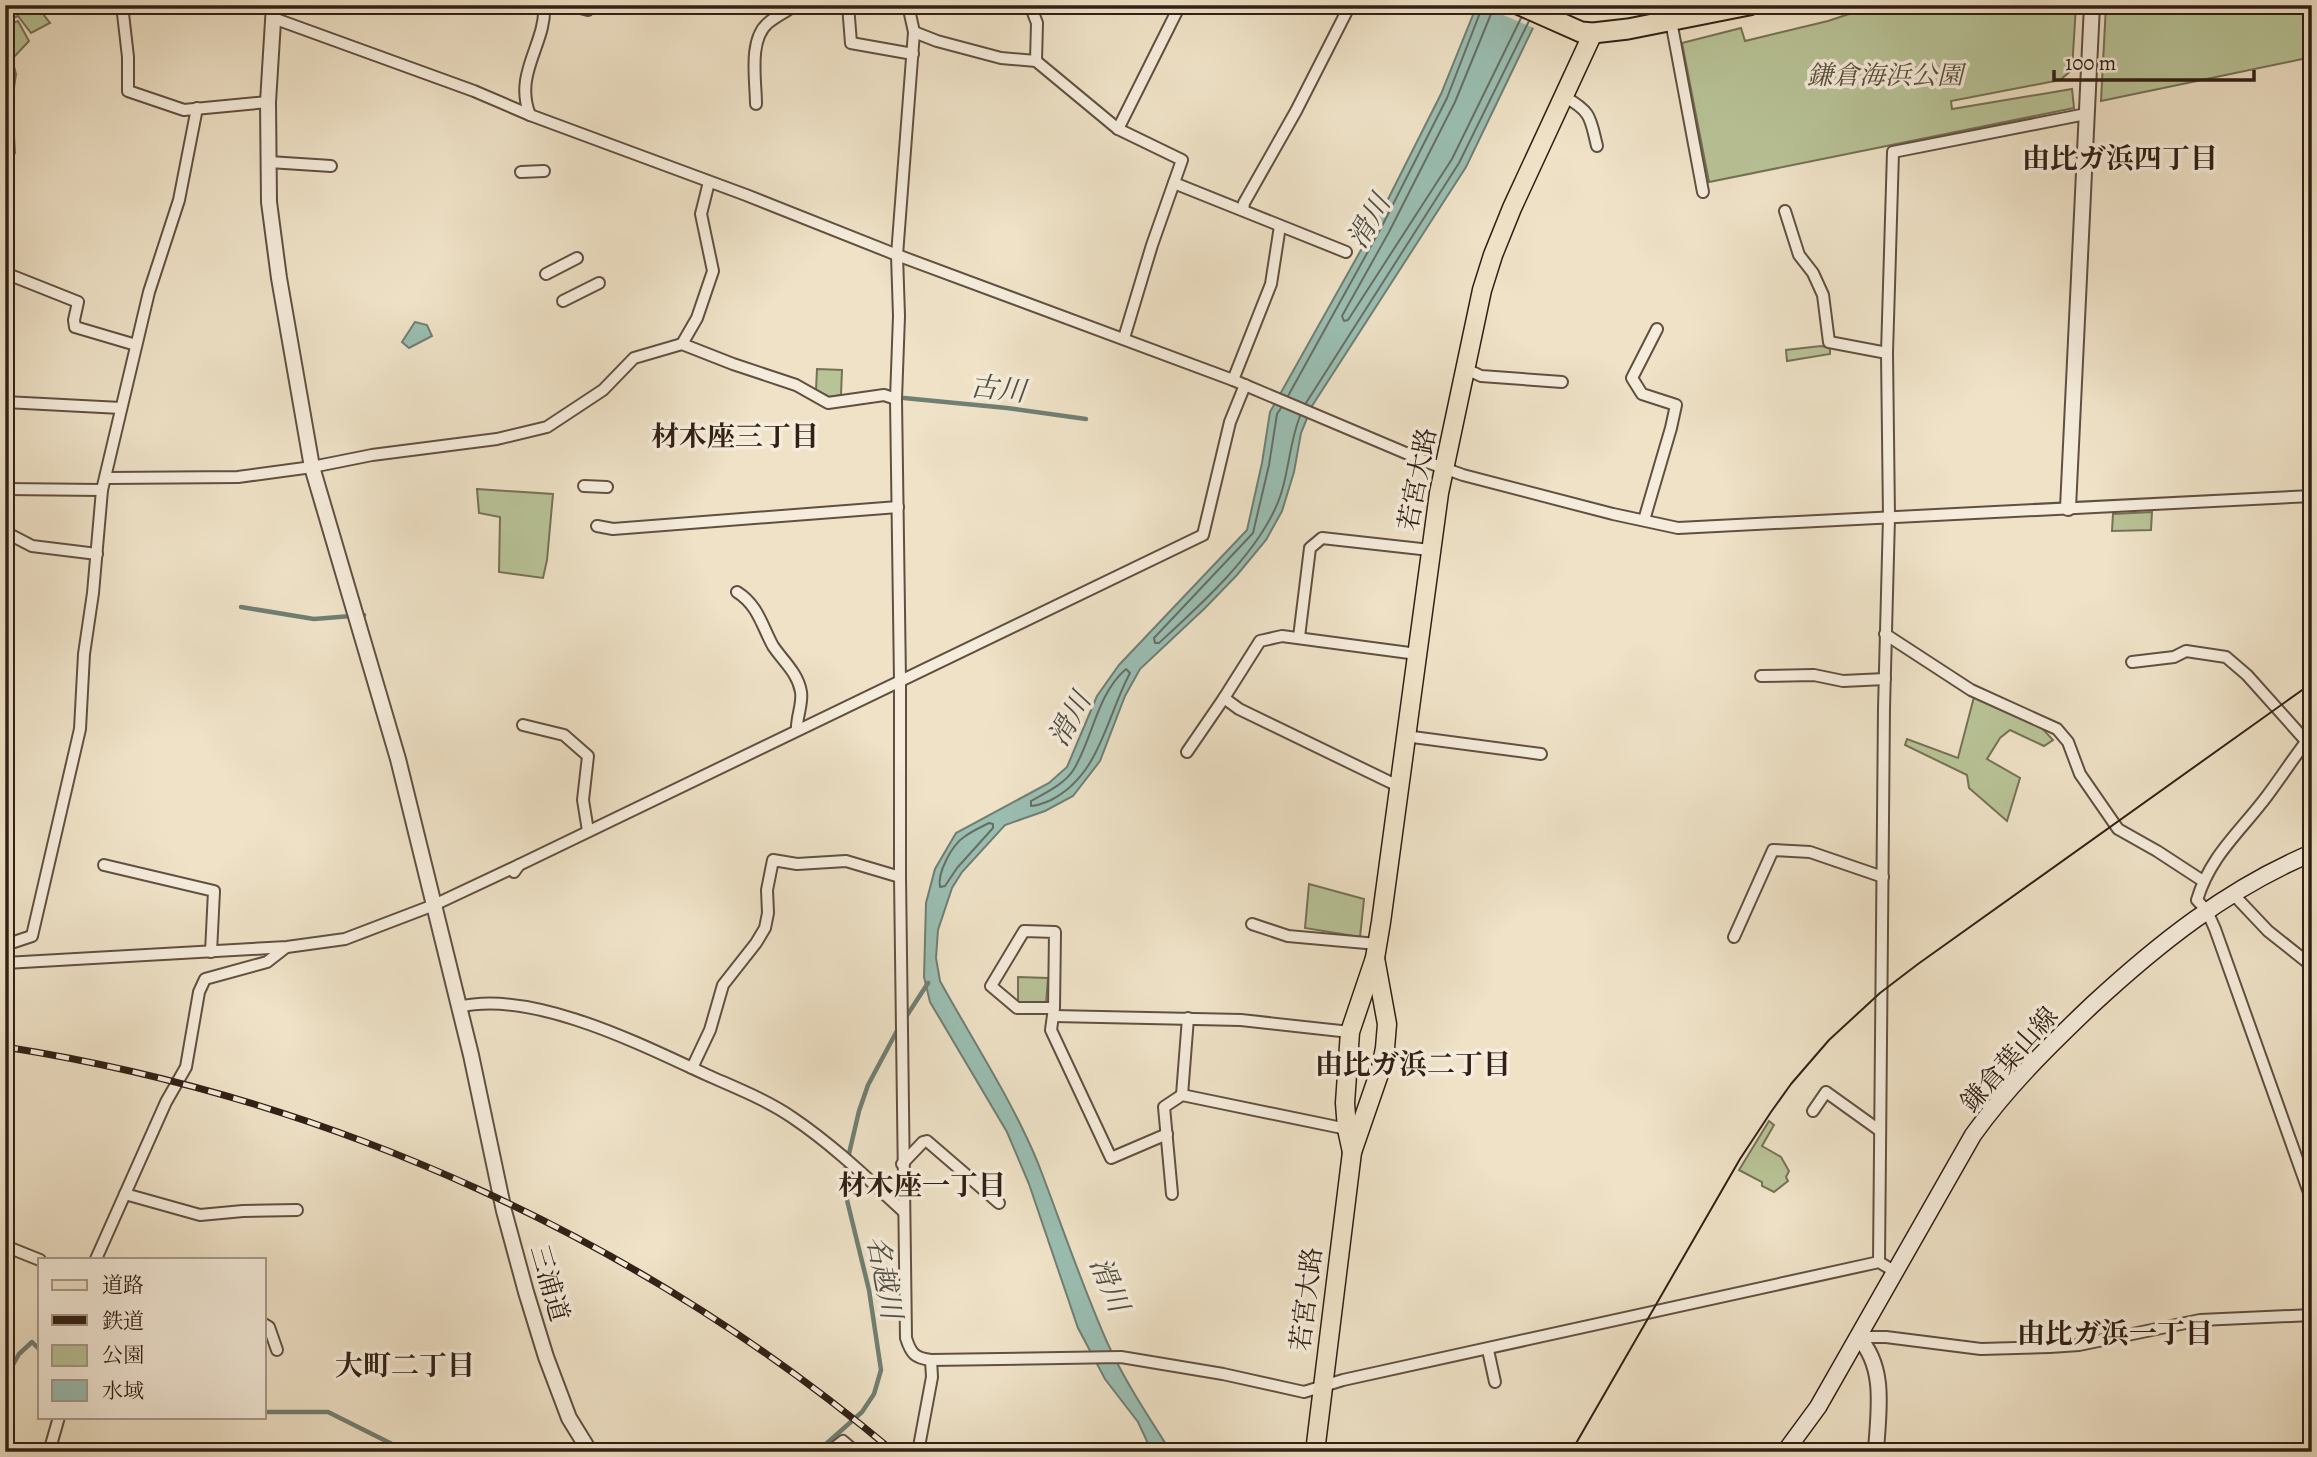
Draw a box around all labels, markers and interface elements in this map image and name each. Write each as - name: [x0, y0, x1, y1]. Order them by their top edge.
- scale bar: [2054, 38, 2254, 82]
- text: 100 m: [2065, 49, 2116, 77]
- park label: 鎌倉海浜公園: [1807, 58, 1967, 93]
- district label: 由比ガ浜四丁目: [2022, 140, 2218, 178]
- water label: 滑川: [1338, 185, 1401, 255]
- water label: 古川: [968, 367, 1031, 411]
- district label: 材木座三丁目: [651, 418, 819, 456]
- street label: 若宮大路: [1390, 425, 1445, 533]
- water label: 滑川: [1040, 683, 1102, 753]
- street label: 鎌倉葉山線: [1953, 999, 2066, 1119]
- district label: 由比ガ浜二丁目: [1315, 1046, 1511, 1084]
- district label: 材木座一丁目: [838, 1167, 1006, 1205]
- water label: 名越川: [857, 1232, 911, 1325]
- street label: 三浦道: [522, 1241, 577, 1325]
- street label: 若宮大路: [1283, 1245, 1330, 1353]
- water label: 滑川: [1081, 1251, 1139, 1320]
- legend: [38, 1258, 266, 1418]
- text: 道路: [102, 1271, 144, 1299]
- text: 鉄道: [102, 1307, 144, 1335]
- district label: 由比ガ浜一丁目: [2017, 1315, 2213, 1353]
- text: 公園: [102, 1341, 144, 1369]
- district label: 大町二丁目: [335, 1347, 475, 1385]
- text: 水域: [102, 1377, 144, 1405]

